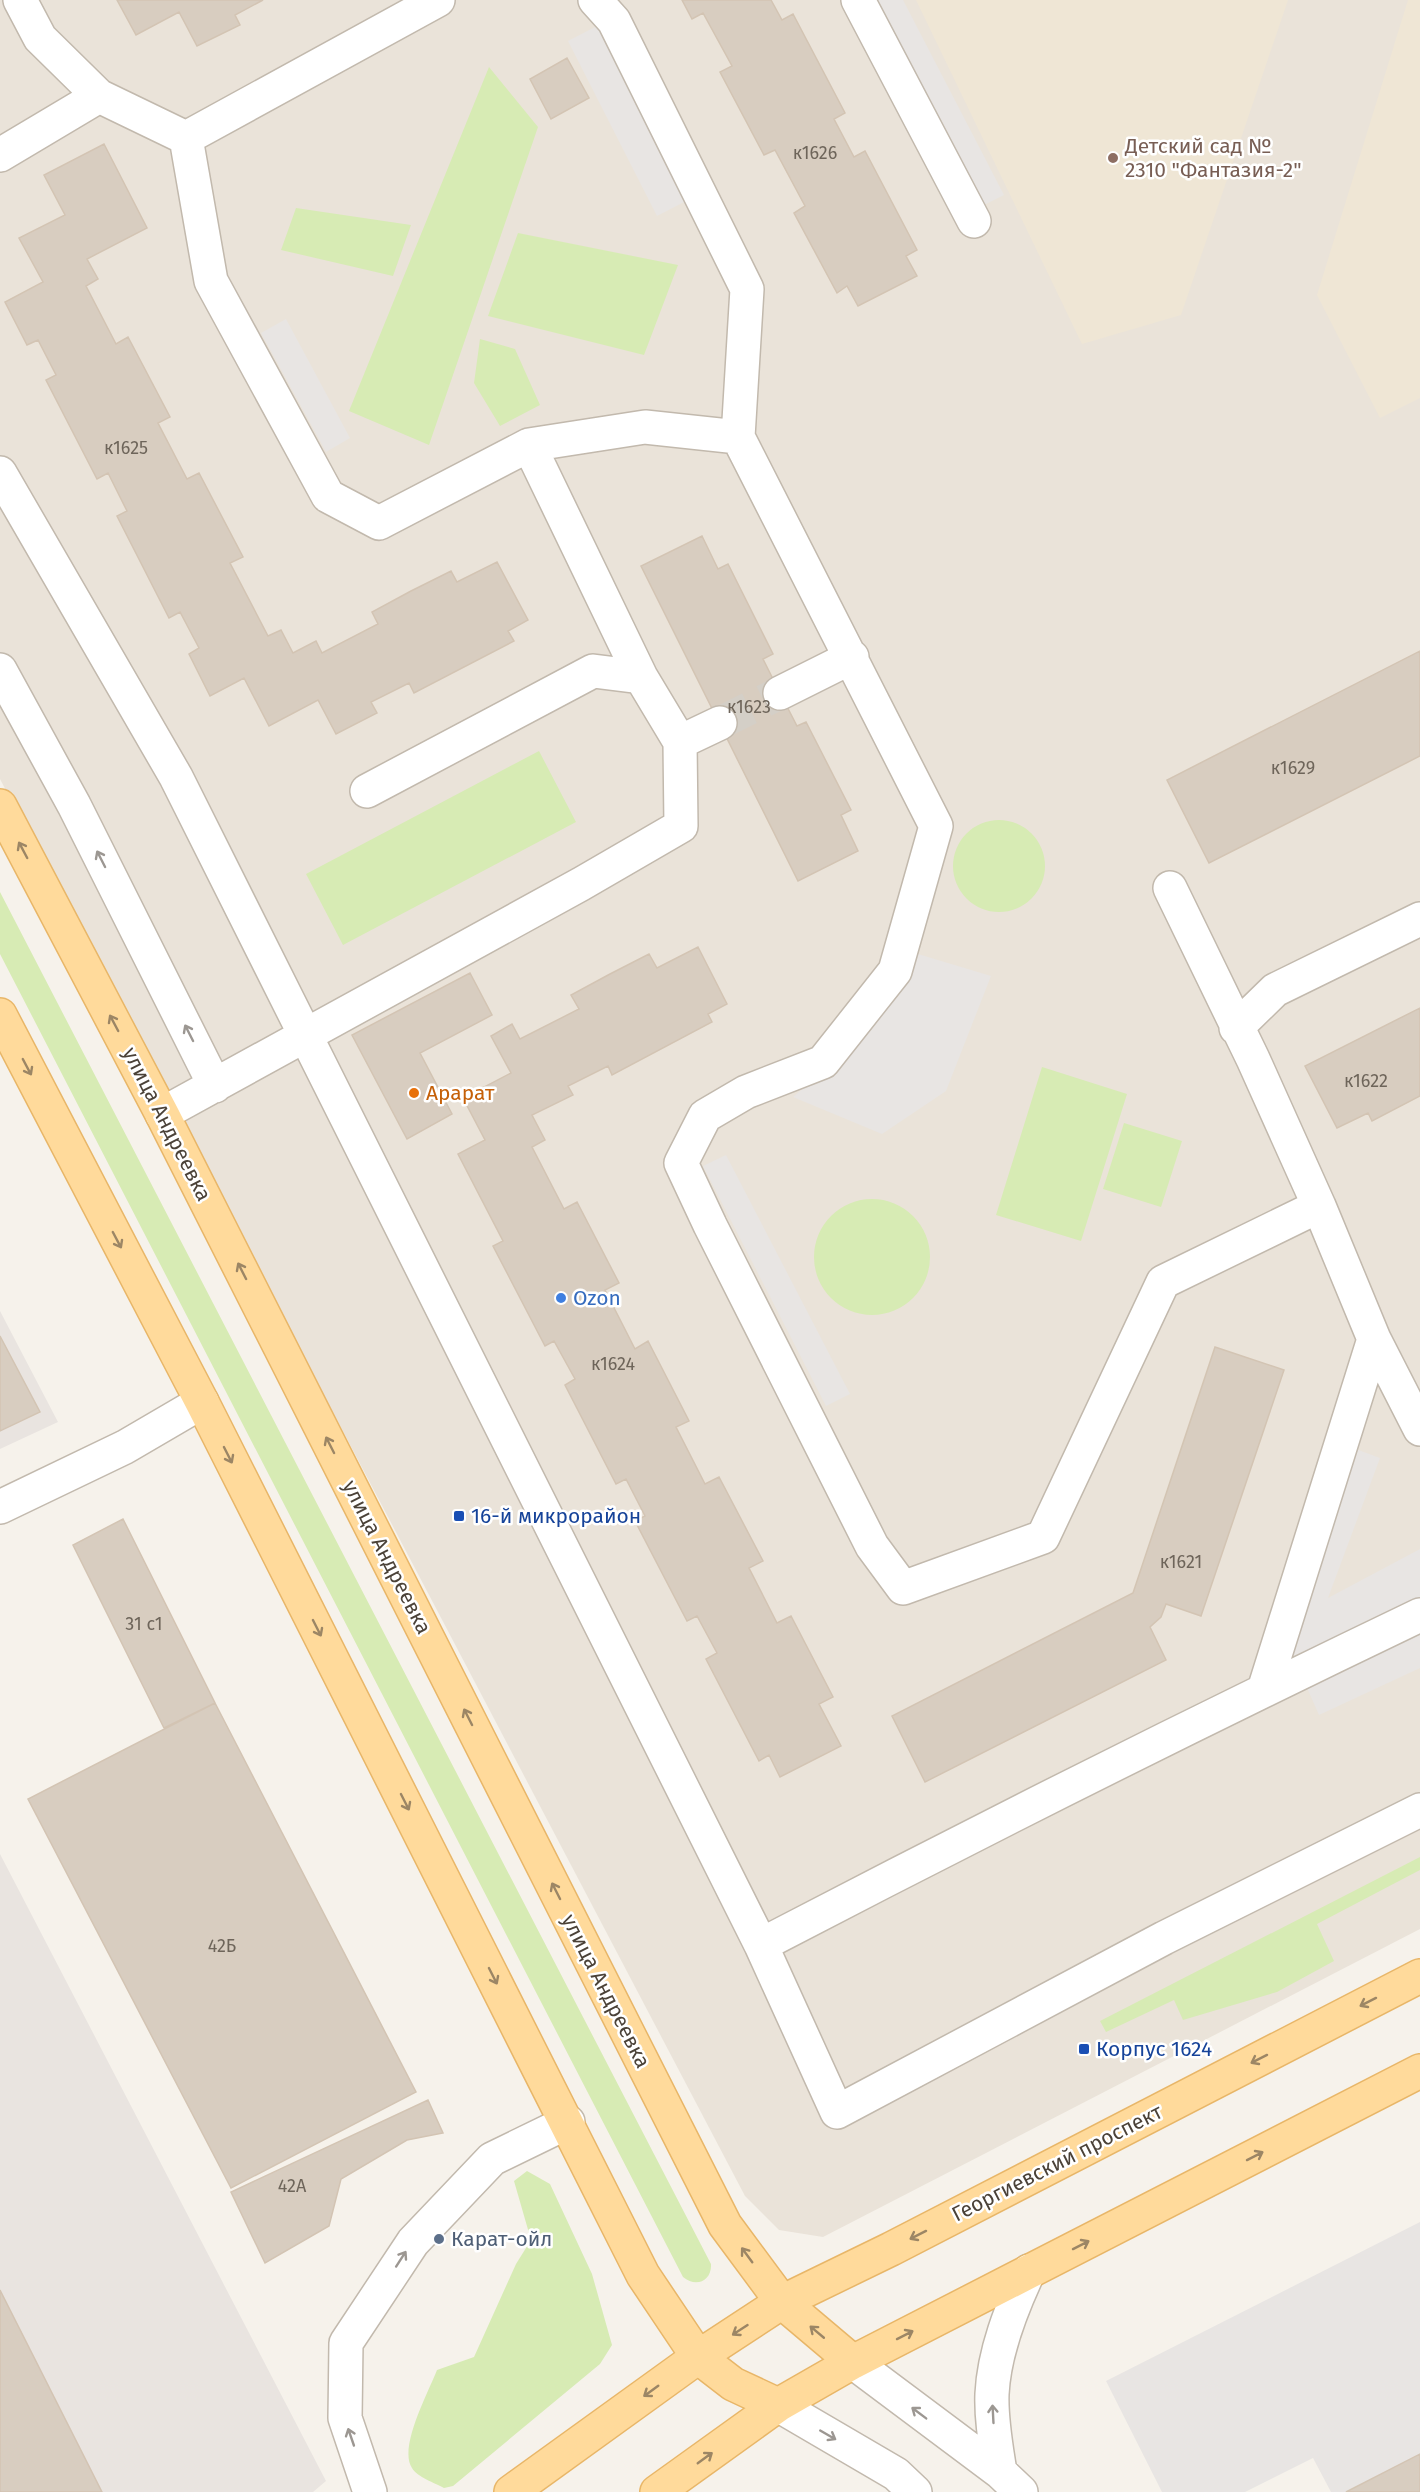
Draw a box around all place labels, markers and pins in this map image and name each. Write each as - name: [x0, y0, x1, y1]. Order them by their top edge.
- place label: Детский сад № 2310 "Фантазия-2": [1124, 133, 1302, 183]
- marker: Детский сад № 2310 "Фантазия-2": [1106, 151, 1120, 165]
- place label: Арарат: [426, 1080, 495, 1106]
- marker: Арарат: [407, 1086, 421, 1100]
- place label: Ozon: [573, 1285, 621, 1311]
- marker: Ozon: [554, 1291, 568, 1305]
- place label: 16-й микрорайон: [471, 1503, 641, 1529]
- marker: 16-й микрорайон: [452, 1509, 466, 1523]
- place label: Корпус 1624: [1096, 2036, 1212, 2062]
- marker: Корпус 1624: [1077, 2042, 1091, 2056]
- place label: Карат-ойл: [451, 2226, 552, 2252]
- marker: Карат-ойл: [432, 2232, 446, 2246]

